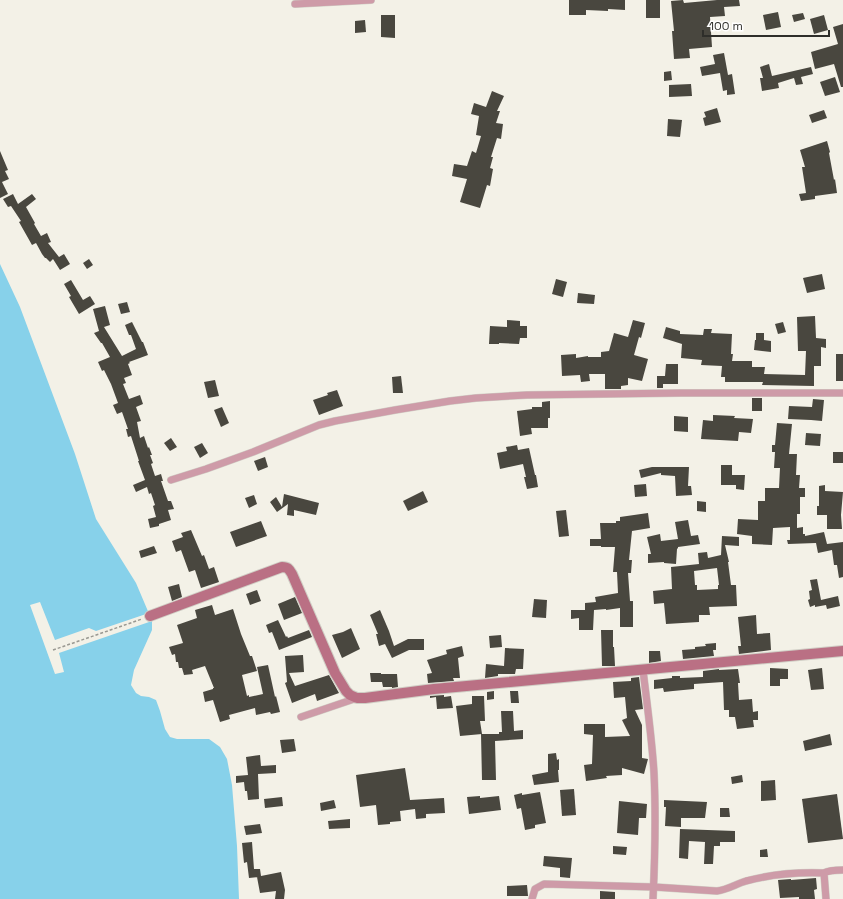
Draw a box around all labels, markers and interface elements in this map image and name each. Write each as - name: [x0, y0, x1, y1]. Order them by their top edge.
- scale bar: [703, 12, 829, 38]
- text: 100 m: [709, 18, 743, 34]

